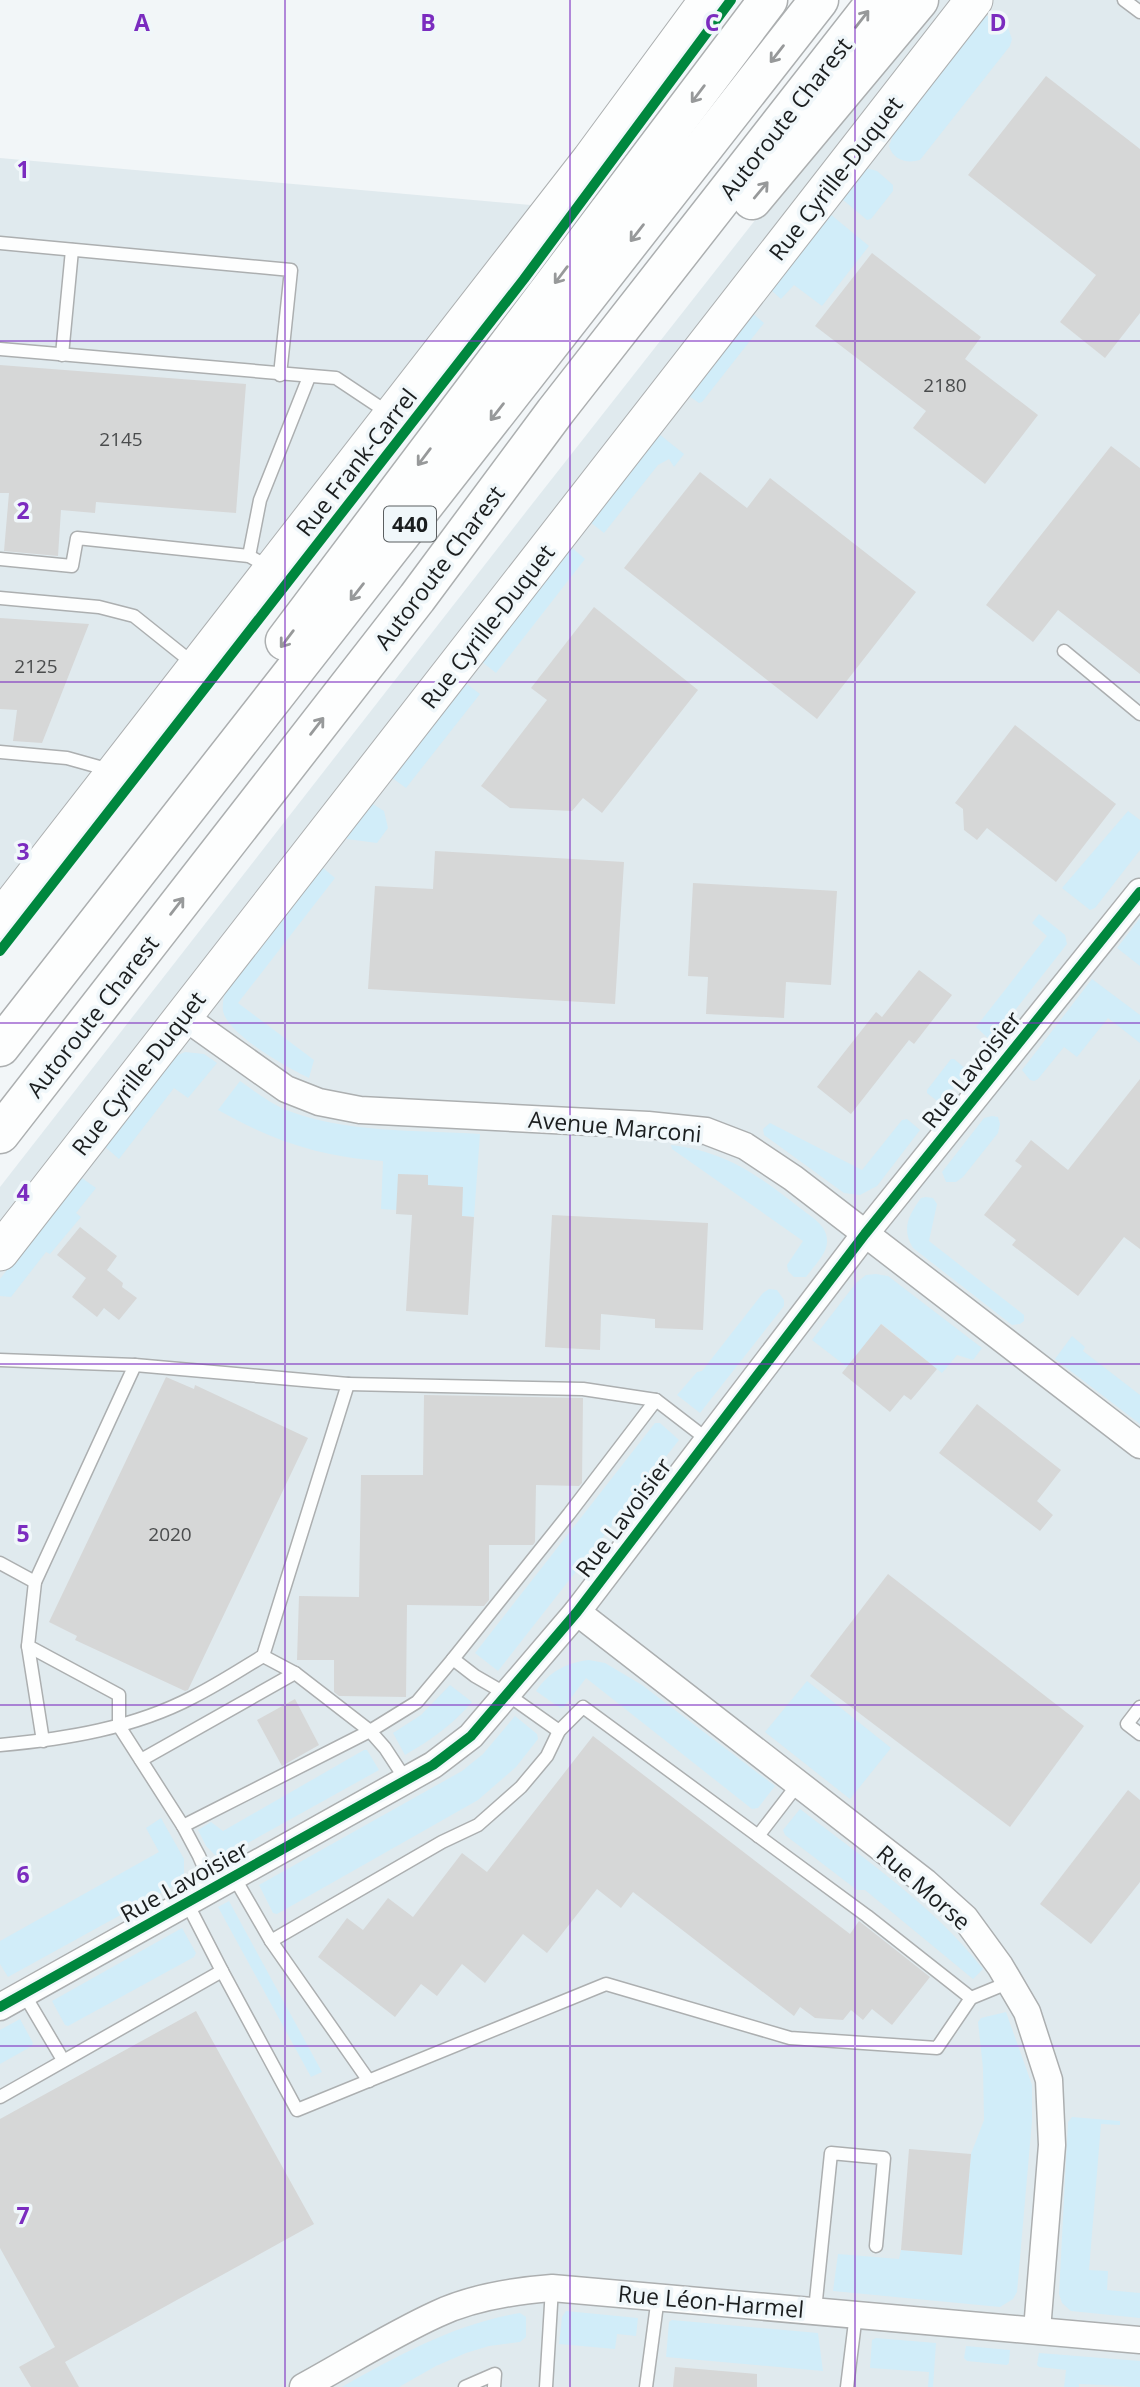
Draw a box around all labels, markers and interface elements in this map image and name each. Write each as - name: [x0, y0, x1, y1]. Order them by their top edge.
- text: A: [134, 6, 150, 38]
- text: B: [420, 6, 436, 38]
- text: C: [705, 6, 719, 38]
- text: D: [989, 6, 1007, 38]
- one-way arrow: [854, 11, 869, 29]
- street label: Autoroute Charest: [711, 30, 859, 206]
- one-way arrow: [770, 44, 785, 62]
- one-way arrow: [690, 84, 705, 102]
- street label: Rue Cyrille-Duquet: [761, 89, 909, 267]
- text: 1: [16, 153, 30, 185]
- one-way arrow: [753, 181, 769, 199]
- one-way arrow: [630, 223, 645, 242]
- one-way arrow: [553, 266, 568, 284]
- house number: 2180: [923, 372, 967, 398]
- street label: Rue Frank-Carrel: [288, 381, 424, 543]
- one-way arrow: [489, 403, 505, 421]
- house number: 2145: [99, 426, 143, 452]
- one-way arrow: [417, 447, 431, 466]
- street label: Autoroute Charest: [367, 478, 511, 656]
- text: 2: [16, 494, 30, 526]
- road number: 440: [384, 506, 436, 542]
- street label: Rue Cyrille-Duquet: [413, 537, 561, 715]
- one-way arrow: [349, 582, 365, 600]
- one-way arrow: [280, 629, 294, 648]
- house number: 2125: [14, 653, 58, 679]
- one-way arrow: [309, 717, 324, 736]
- text: 3: [16, 835, 30, 867]
- one-way arrow: [170, 897, 185, 915]
- street label: Autoroute Charest: [18, 928, 166, 1104]
- street label: Rue Cyrille-Duquet: [64, 984, 212, 1162]
- street label: Rue Lavoisier: [914, 1003, 1029, 1134]
- street label: Avenue Marconi: [527, 1102, 703, 1150]
- text: 4: [16, 1176, 30, 1208]
- street label: Rue Lavoisier: [567, 1450, 679, 1583]
- text: 5: [16, 1517, 30, 1549]
- house number: 2020: [148, 1521, 192, 1547]
- street label: Rue Lavoisier: [114, 1832, 254, 1929]
- street label: Rue Morse: [870, 1837, 978, 1937]
- text: 6: [16, 1858, 30, 1890]
- text: 7: [16, 2199, 30, 2231]
- street label: Rue Léon-Harmel: [617, 2277, 805, 2325]

